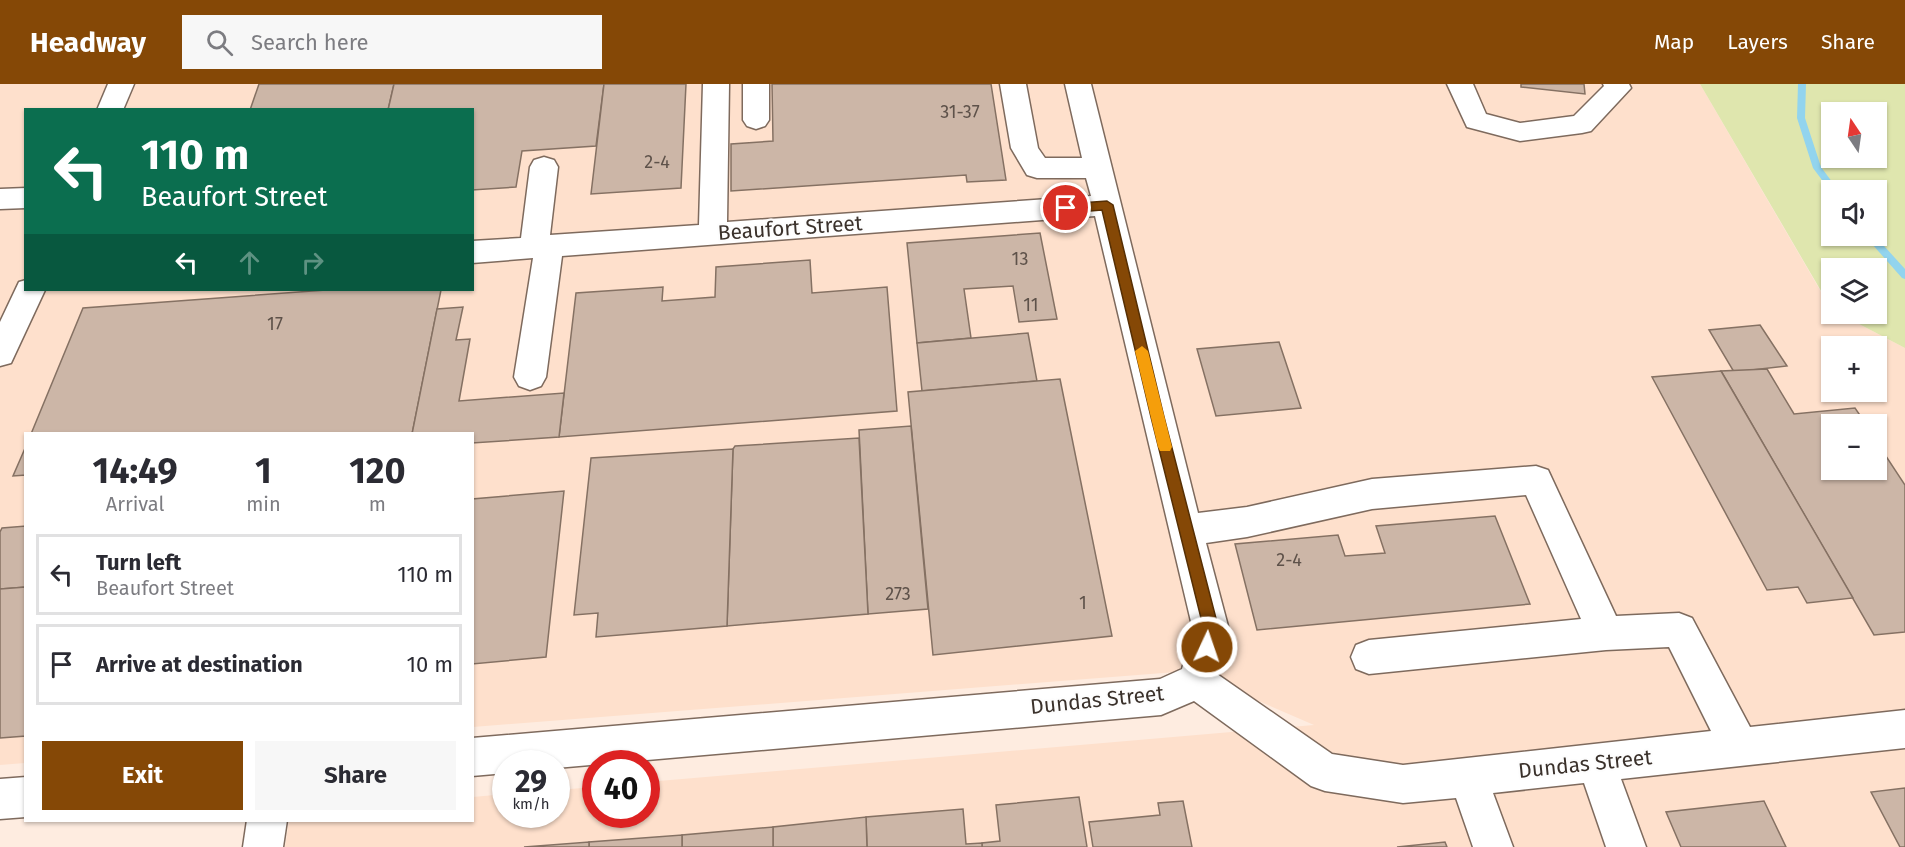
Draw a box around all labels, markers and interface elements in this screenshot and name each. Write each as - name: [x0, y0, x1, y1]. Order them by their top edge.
- search box: [182, 15, 602, 69]
- text: Headway: [30, 26, 146, 59]
- icon: search: [203, 26, 236, 59]
- text: Search here: [251, 29, 369, 56]
- text: Map: [1654, 29, 1694, 55]
- text: Layers: [1727, 29, 1788, 55]
- text: Share: [1821, 29, 1875, 55]
- house number: 31-37: [940, 101, 980, 123]
- north arrow: [1821, 102, 1887, 168]
- map controls: [1821, 102, 1887, 480]
- text: 110 m: [141, 130, 249, 180]
- icon: left: [42, 132, 120, 210]
- house number: 2-4: [644, 151, 670, 173]
- button: sound: [1821, 180, 1887, 246]
- text: Beaufort Street: [141, 181, 327, 213]
- pin: [1040, 182, 1091, 233]
- icon: arrive: [1049, 191, 1082, 224]
- street label: Beaufort Street: [717, 210, 864, 246]
- icon: left: [170, 246, 203, 279]
- icon: ahead: [233, 246, 266, 279]
- icon: right: [296, 246, 329, 279]
- house number: 13: [1012, 248, 1028, 270]
- button: layers: [1821, 258, 1887, 324]
- house number: 11: [1023, 294, 1039, 316]
- house number: 17: [267, 313, 283, 335]
- button: +: [1821, 336, 1887, 402]
- button: −: [1821, 414, 1887, 480]
- text: 14:49: [92, 449, 178, 493]
- text: 1: [255, 449, 272, 493]
- text: 120: [349, 449, 406, 493]
- text: Arrival: [106, 492, 164, 516]
- text: min: [246, 492, 281, 516]
- text: m: [369, 492, 386, 516]
- text: Turn left: [96, 549, 181, 576]
- house number: 2-4: [1276, 549, 1302, 571]
- icon: left: [45, 558, 78, 591]
- text: 110 m: [397, 561, 453, 588]
- text: Beaufort Street: [96, 576, 234, 600]
- house number: 273: [885, 583, 911, 605]
- house number: 1: [1079, 592, 1087, 614]
- position arrow: [1175, 615, 1239, 679]
- icon: arrive: [45, 648, 78, 681]
- text: Arrive at destination: [96, 651, 303, 678]
- text: 10 m: [407, 651, 453, 678]
- street label: Dundas Street: [1029, 680, 1165, 720]
- button: Exit: [42, 741, 243, 810]
- button: Share: [255, 741, 456, 810]
- street label: Dundas Street: [1517, 744, 1653, 784]
- speed limit sign: 40: [582, 750, 660, 828]
- text: 29: [515, 764, 547, 800]
- text: km/h: [512, 795, 550, 813]

